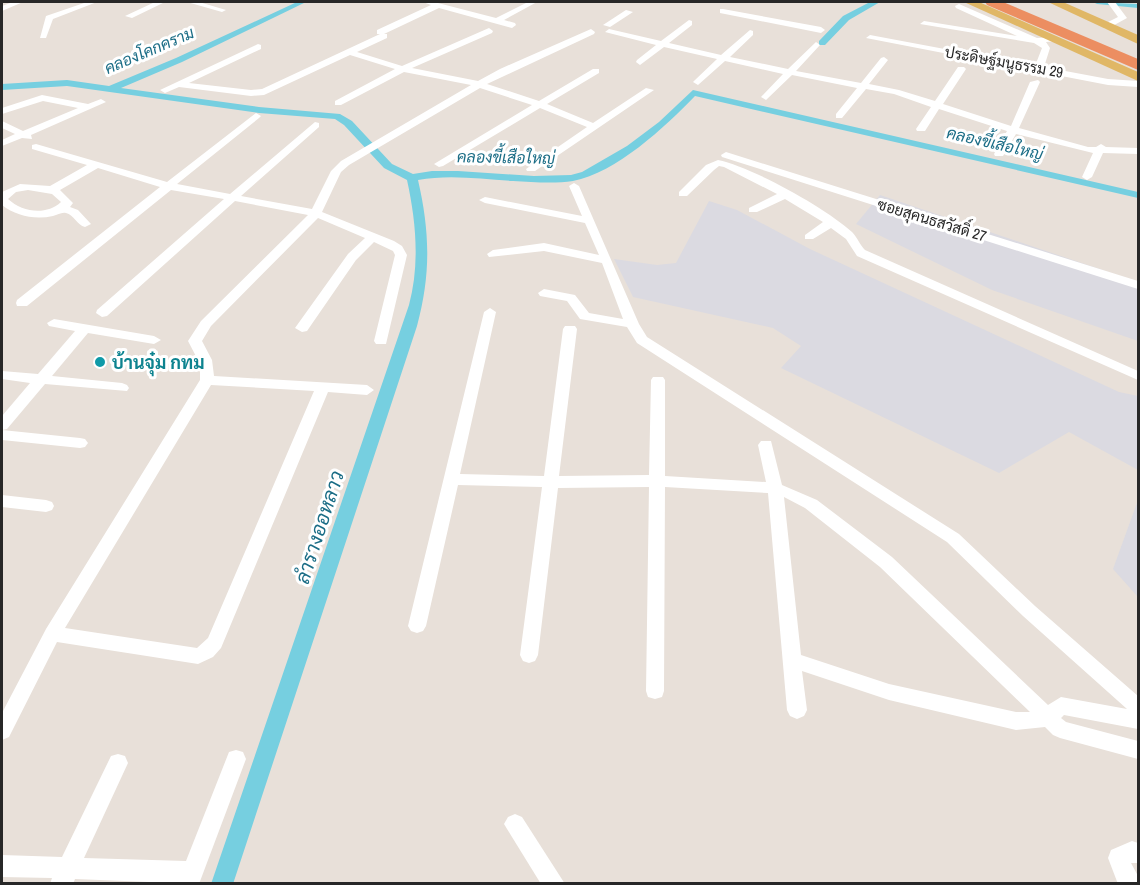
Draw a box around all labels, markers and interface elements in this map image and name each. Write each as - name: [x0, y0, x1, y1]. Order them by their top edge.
- water label: คลองโคกคราม: [101, 21, 197, 79]
- street label: ประดิษฐ์มนูธรรม 29: [943, 41, 1065, 83]
- water label: คลองขี้เสือใหญ่: [945, 118, 1047, 165]
- water label: คลองขี้เสือใหญ่: [457, 142, 556, 169]
- street label: ซอยสุคนธสวัสดิ์ 27: [875, 189, 991, 248]
- place label: บ้านจุ๋ม กทม: [112, 350, 205, 377]
- marker: บ้านจุ๋ม กทม: [93, 355, 107, 369]
- water label: ลำรางออหลาว: [288, 467, 350, 587]

